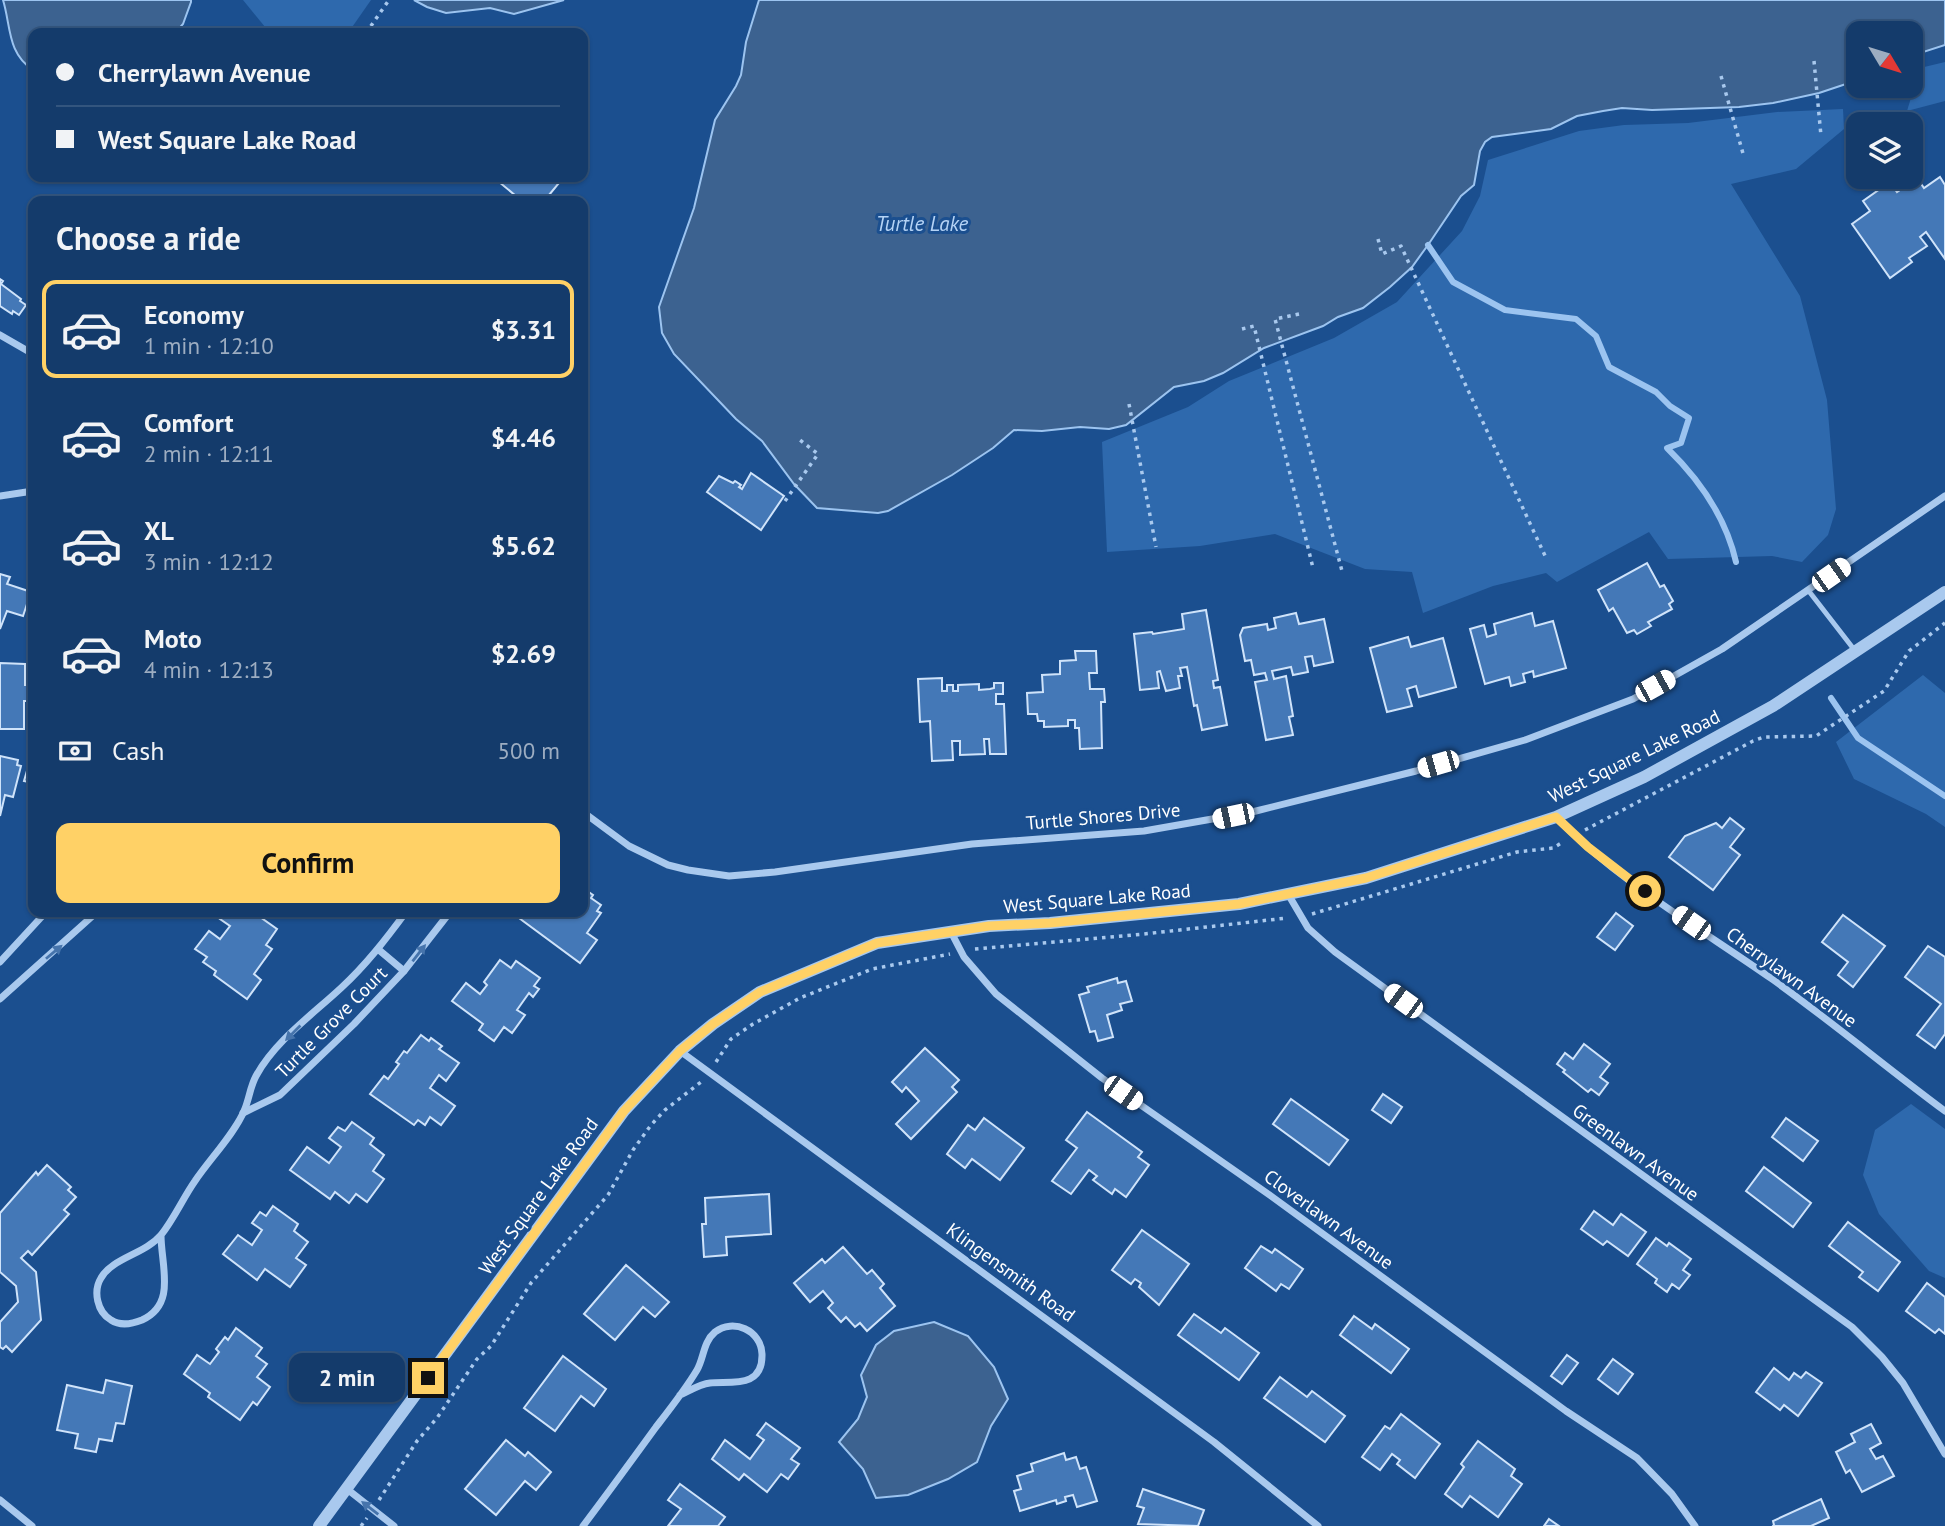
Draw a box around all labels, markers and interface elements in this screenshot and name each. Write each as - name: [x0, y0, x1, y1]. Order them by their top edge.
- north arrow: [1846, 21, 1923, 98]
- map controls: [1846, 21, 1923, 189]
- text: Cherrylawn Avenue: [98, 56, 311, 89]
- button: layers: [1846, 112, 1923, 189]
- text: West Square Lake Road: [98, 123, 356, 156]
- water label: Turtle Lake: [876, 210, 969, 237]
- text: Choose a ride: [56, 217, 241, 259]
- icon: car: [60, 298, 123, 361]
- text: Economy: [144, 298, 244, 331]
- text: $3.31: [491, 313, 556, 346]
- text: 1 min · 12:10: [144, 331, 274, 360]
- icon: car: [60, 406, 123, 469]
- text: Comfort: [144, 406, 234, 439]
- text: $4.46: [491, 421, 556, 454]
- text: 2 min · 12:11: [144, 439, 274, 468]
- icon: car: [60, 514, 123, 577]
- text: XL: [144, 514, 174, 547]
- text: $5.62: [491, 529, 556, 562]
- text: 3 min · 12:12: [144, 547, 274, 576]
- car: [1808, 554, 1855, 596]
- icon: car: [60, 622, 123, 685]
- text: Moto: [144, 622, 202, 655]
- text: $2.69: [491, 637, 556, 670]
- text: 4 min · 12:13: [144, 655, 274, 684]
- car: [1632, 667, 1679, 705]
- street label: West Square Lake Road: [1544, 704, 1724, 808]
- icon: cash: [56, 732, 94, 770]
- text: Cash: [112, 734, 164, 767]
- text: 500 m: [498, 736, 560, 765]
- car: [1415, 748, 1462, 780]
- street label: Turtle Shores Drive: [1025, 797, 1181, 835]
- car: [1211, 801, 1256, 831]
- button: Confirm: [56, 823, 560, 903]
- route start: [1629, 875, 1661, 907]
- street label: West Square Lake Road: [1002, 878, 1192, 918]
- car: [1668, 902, 1715, 944]
- street label: Cherrylawn Avenue: [1722, 921, 1862, 1033]
- one-way arrow: [45, 944, 63, 960]
- one-way arrow: [411, 944, 425, 962]
- street label: Turtle Grove Court: [270, 961, 392, 1083]
- car: [1380, 980, 1427, 1022]
- one-way arrow: [285, 1024, 302, 1041]
- car: [1100, 1072, 1147, 1114]
- street label: Greenlawn Avenue: [1568, 1098, 1704, 1206]
- street label: West Square Lake Road: [473, 1113, 603, 1279]
- street label: Cloverlawn Avenue: [1259, 1164, 1399, 1274]
- street label: Klingensmith Road: [942, 1217, 1080, 1327]
- callout: 2 min: [288, 1354, 404, 1402]
- route end: [412, 1362, 444, 1394]
- text: 2 min: [319, 1363, 375, 1392]
- one-way arrow: [361, 1501, 379, 1515]

